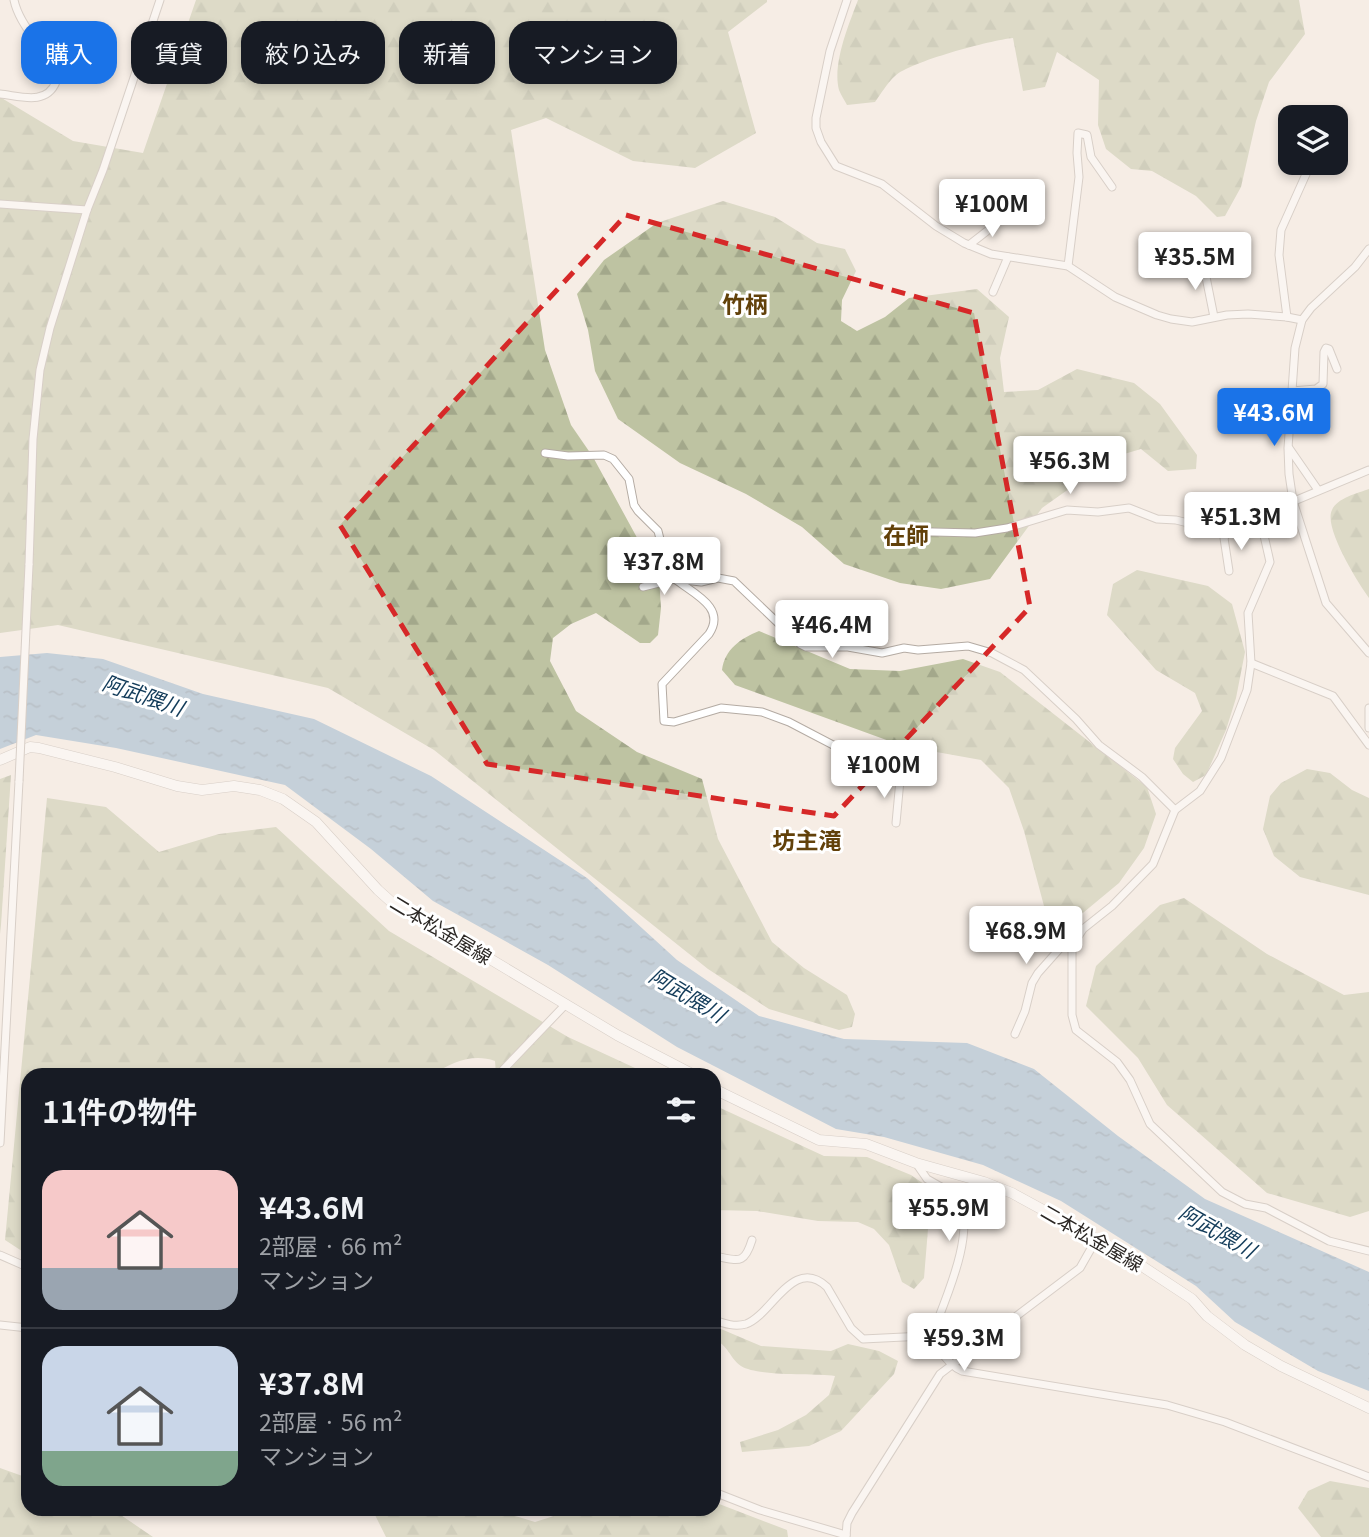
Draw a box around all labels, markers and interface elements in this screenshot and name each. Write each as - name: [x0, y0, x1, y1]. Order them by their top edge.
- chip: 購入: [21, 21, 117, 84]
- chip: 賃貸: [131, 21, 227, 84]
- chip: 絞り込み: [241, 21, 385, 84]
- chip: 新着: [399, 21, 495, 84]
- chip: マンション: [509, 21, 677, 84]
- map controls: [1278, 105, 1348, 175]
- button: layers: [1278, 105, 1348, 175]
- pin: ¥100M: [943, 180, 1041, 239]
- text: ¥100M: [955, 185, 1029, 219]
- pin: ¥35.5M: [1138, 232, 1252, 292]
- text: ¥35.5M: [1154, 238, 1236, 272]
- district label: 竹柄: [722, 286, 768, 320]
- pin: ¥43.6M: [1217, 388, 1331, 448]
- text: ¥43.6M: [1233, 394, 1315, 428]
- pin: ¥56.3M: [1013, 436, 1127, 496]
- text: ¥56.3M: [1029, 442, 1111, 476]
- pin: ¥51.3M: [1184, 492, 1298, 552]
- text: ¥51.3M: [1200, 498, 1282, 532]
- district label: 在師: [883, 517, 929, 551]
- pin: ¥37.8M: [607, 538, 721, 597]
- text: ¥37.8M: [623, 543, 705, 577]
- pin: ¥46.4M: [775, 600, 889, 660]
- text: ¥46.4M: [791, 606, 873, 640]
- water label: 阿武隈川: [99, 666, 190, 723]
- pin: ¥100M: [835, 740, 933, 800]
- text: ¥100M: [847, 746, 921, 780]
- district label: 坊主滝: [773, 822, 842, 856]
- street label: 二本松金屋線: [386, 888, 498, 970]
- pin: ¥68.9M: [969, 906, 1083, 966]
- text: ¥68.9M: [985, 912, 1067, 946]
- water label: 阿武隈川: [644, 960, 733, 1030]
- text: 11件の物件: [42, 1088, 197, 1132]
- icon: filters: [662, 1091, 700, 1129]
- text: ¥43.6M: [259, 1184, 365, 1228]
- pin: ¥55.9M: [892, 1184, 1006, 1243]
- text: ¥55.9M: [908, 1189, 990, 1223]
- water label: 阿武隈川: [1174, 1196, 1264, 1265]
- street label: 二本松金屋線: [1037, 1197, 1149, 1277]
- icon: home: [98, 1198, 182, 1282]
- text: 2部屋 · 66 m²: [259, 1228, 402, 1262]
- text: マンション: [259, 1262, 374, 1296]
- pin: ¥59.3M: [907, 1314, 1021, 1373]
- text: ¥59.3M: [923, 1319, 1005, 1353]
- text: ¥37.8M: [259, 1360, 365, 1404]
- icon: home: [98, 1374, 182, 1458]
- text: 2部屋 · 56 m²: [259, 1404, 402, 1438]
- text: マンション: [259, 1438, 374, 1472]

